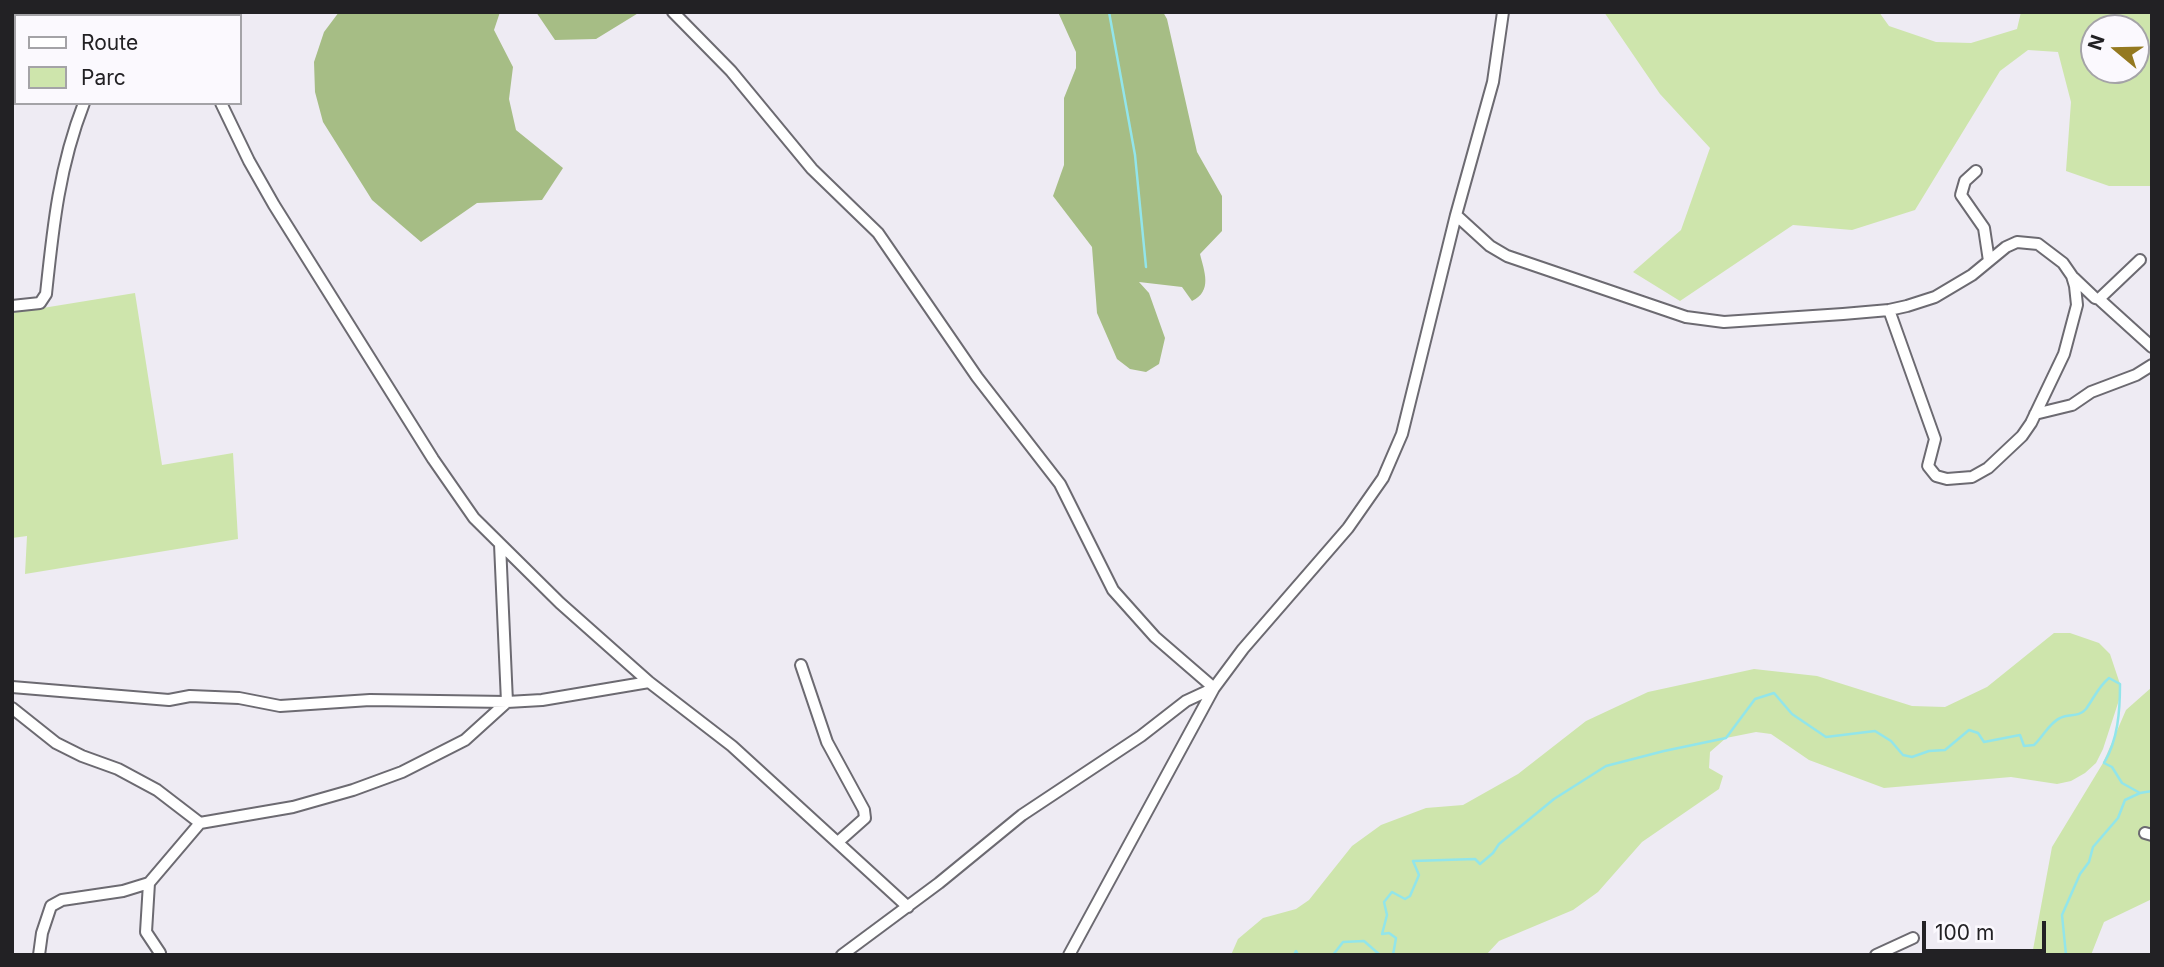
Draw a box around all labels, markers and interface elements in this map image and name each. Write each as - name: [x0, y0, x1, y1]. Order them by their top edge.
- legend: [14, 14, 242, 105]
- north arrow: [2080, 14, 2150, 84]
- text: Route: [81, 30, 138, 55]
- text: N: [2083, 32, 2110, 53]
- text: Parc: [81, 65, 126, 90]
- scale bar: [1926, 908, 2050, 952]
- text: 100 m: [1935, 920, 1994, 945]

